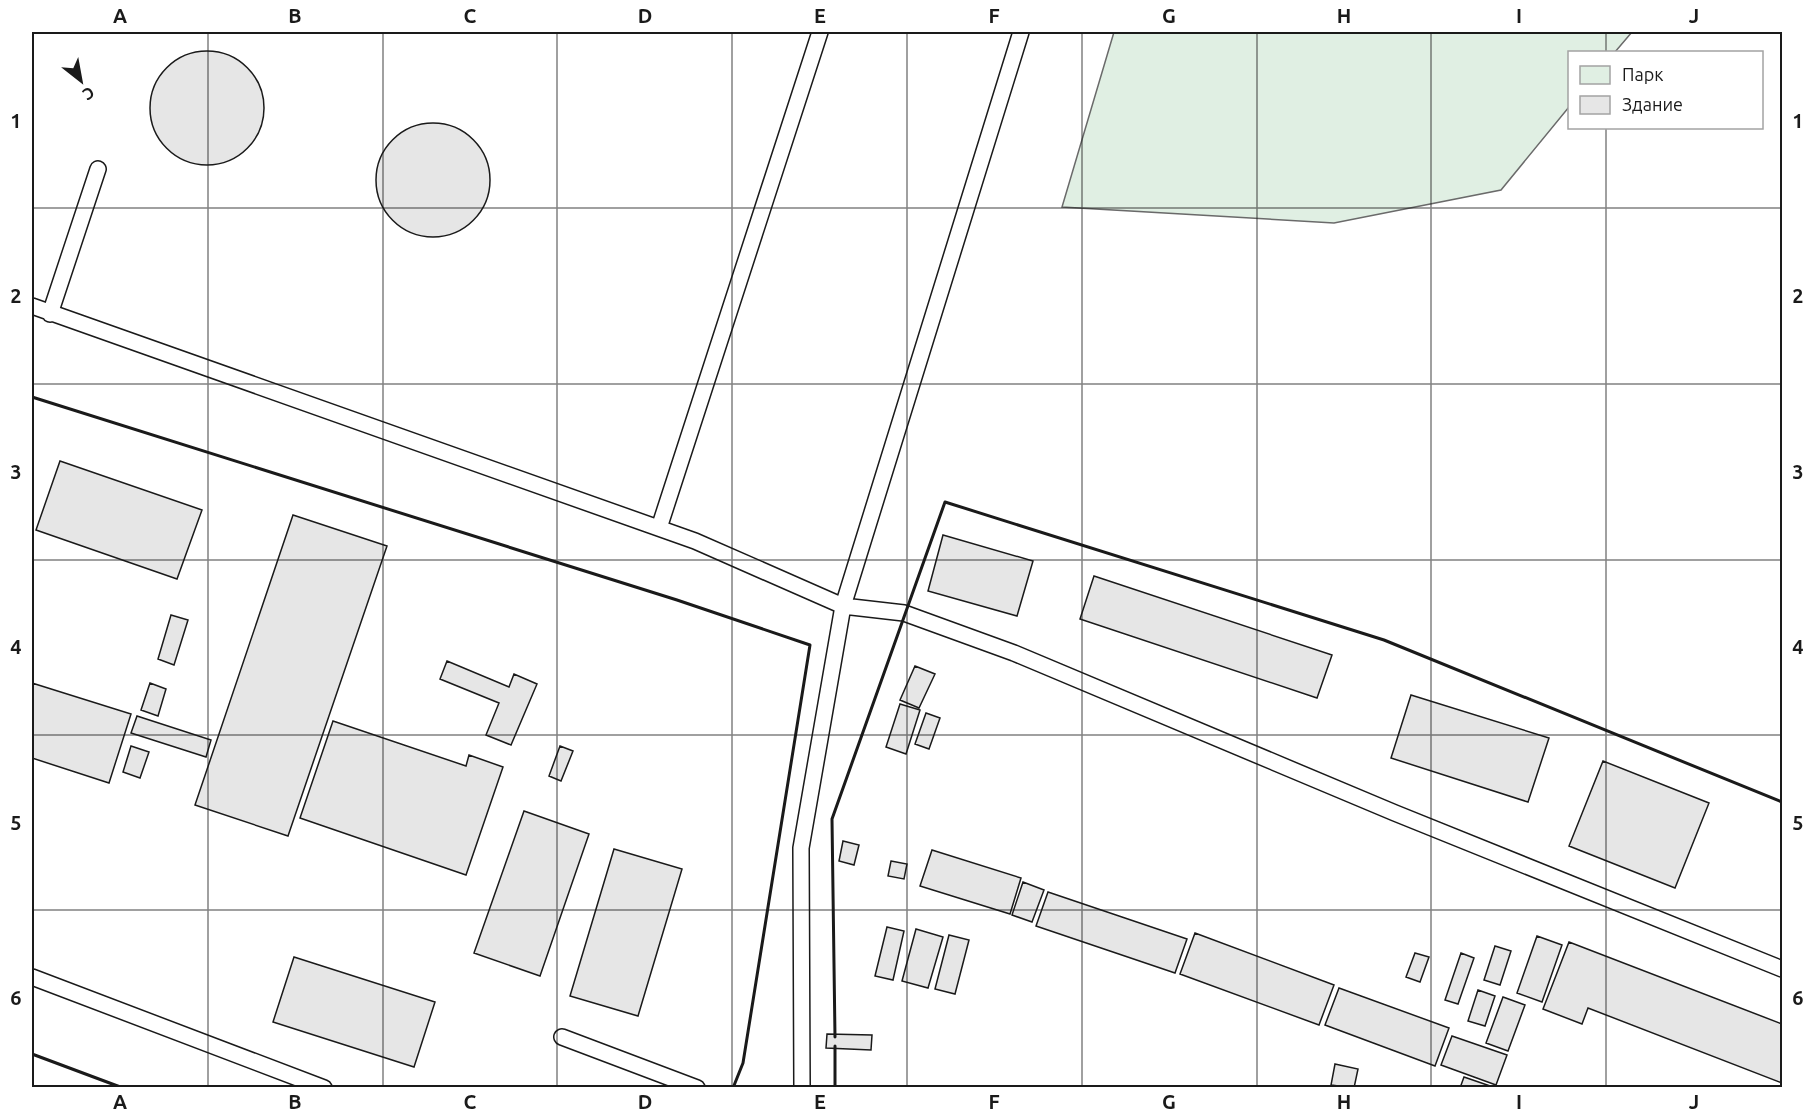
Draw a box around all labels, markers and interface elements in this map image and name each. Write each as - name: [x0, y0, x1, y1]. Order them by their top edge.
- text: A: [113, 4, 127, 27]
- text: B: [288, 4, 302, 27]
- text: C: [464, 4, 477, 27]
- text: D: [638, 4, 652, 27]
- text: E: [814, 4, 826, 27]
- text: F: [988, 4, 1000, 27]
- text: G: [1162, 4, 1176, 27]
- text: H: [1337, 4, 1351, 27]
- text: I: [1516, 4, 1522, 27]
- text: J: [1689, 4, 1699, 27]
- north arrow: [51, 51, 111, 111]
- legend: [1568, 51, 1763, 129]
- text: Парк: [1622, 64, 1663, 84]
- text: С: [80, 84, 98, 104]
- text: Здание: [1622, 94, 1683, 114]
- text: 1: [10, 109, 22, 132]
- text: 1: [1792, 109, 1804, 132]
- text: 2: [10, 284, 22, 307]
- text: 2: [1792, 284, 1804, 307]
- text: 3: [10, 460, 22, 483]
- text: 3: [1792, 460, 1804, 483]
- text: 4: [10, 635, 22, 658]
- text: 4: [1792, 635, 1804, 658]
- text: 5: [10, 811, 22, 834]
- text: 5: [1792, 811, 1804, 834]
- text: 6: [10, 986, 22, 1009]
- text: 6: [1792, 986, 1804, 1009]
- text: A: [113, 1090, 127, 1113]
- text: B: [288, 1090, 302, 1113]
- text: C: [464, 1090, 477, 1113]
- text: D: [638, 1090, 652, 1113]
- text: E: [814, 1090, 826, 1113]
- text: F: [988, 1090, 1000, 1113]
- text: G: [1162, 1090, 1176, 1113]
- text: H: [1337, 1090, 1351, 1113]
- text: I: [1516, 1090, 1522, 1113]
- text: J: [1689, 1090, 1699, 1113]

